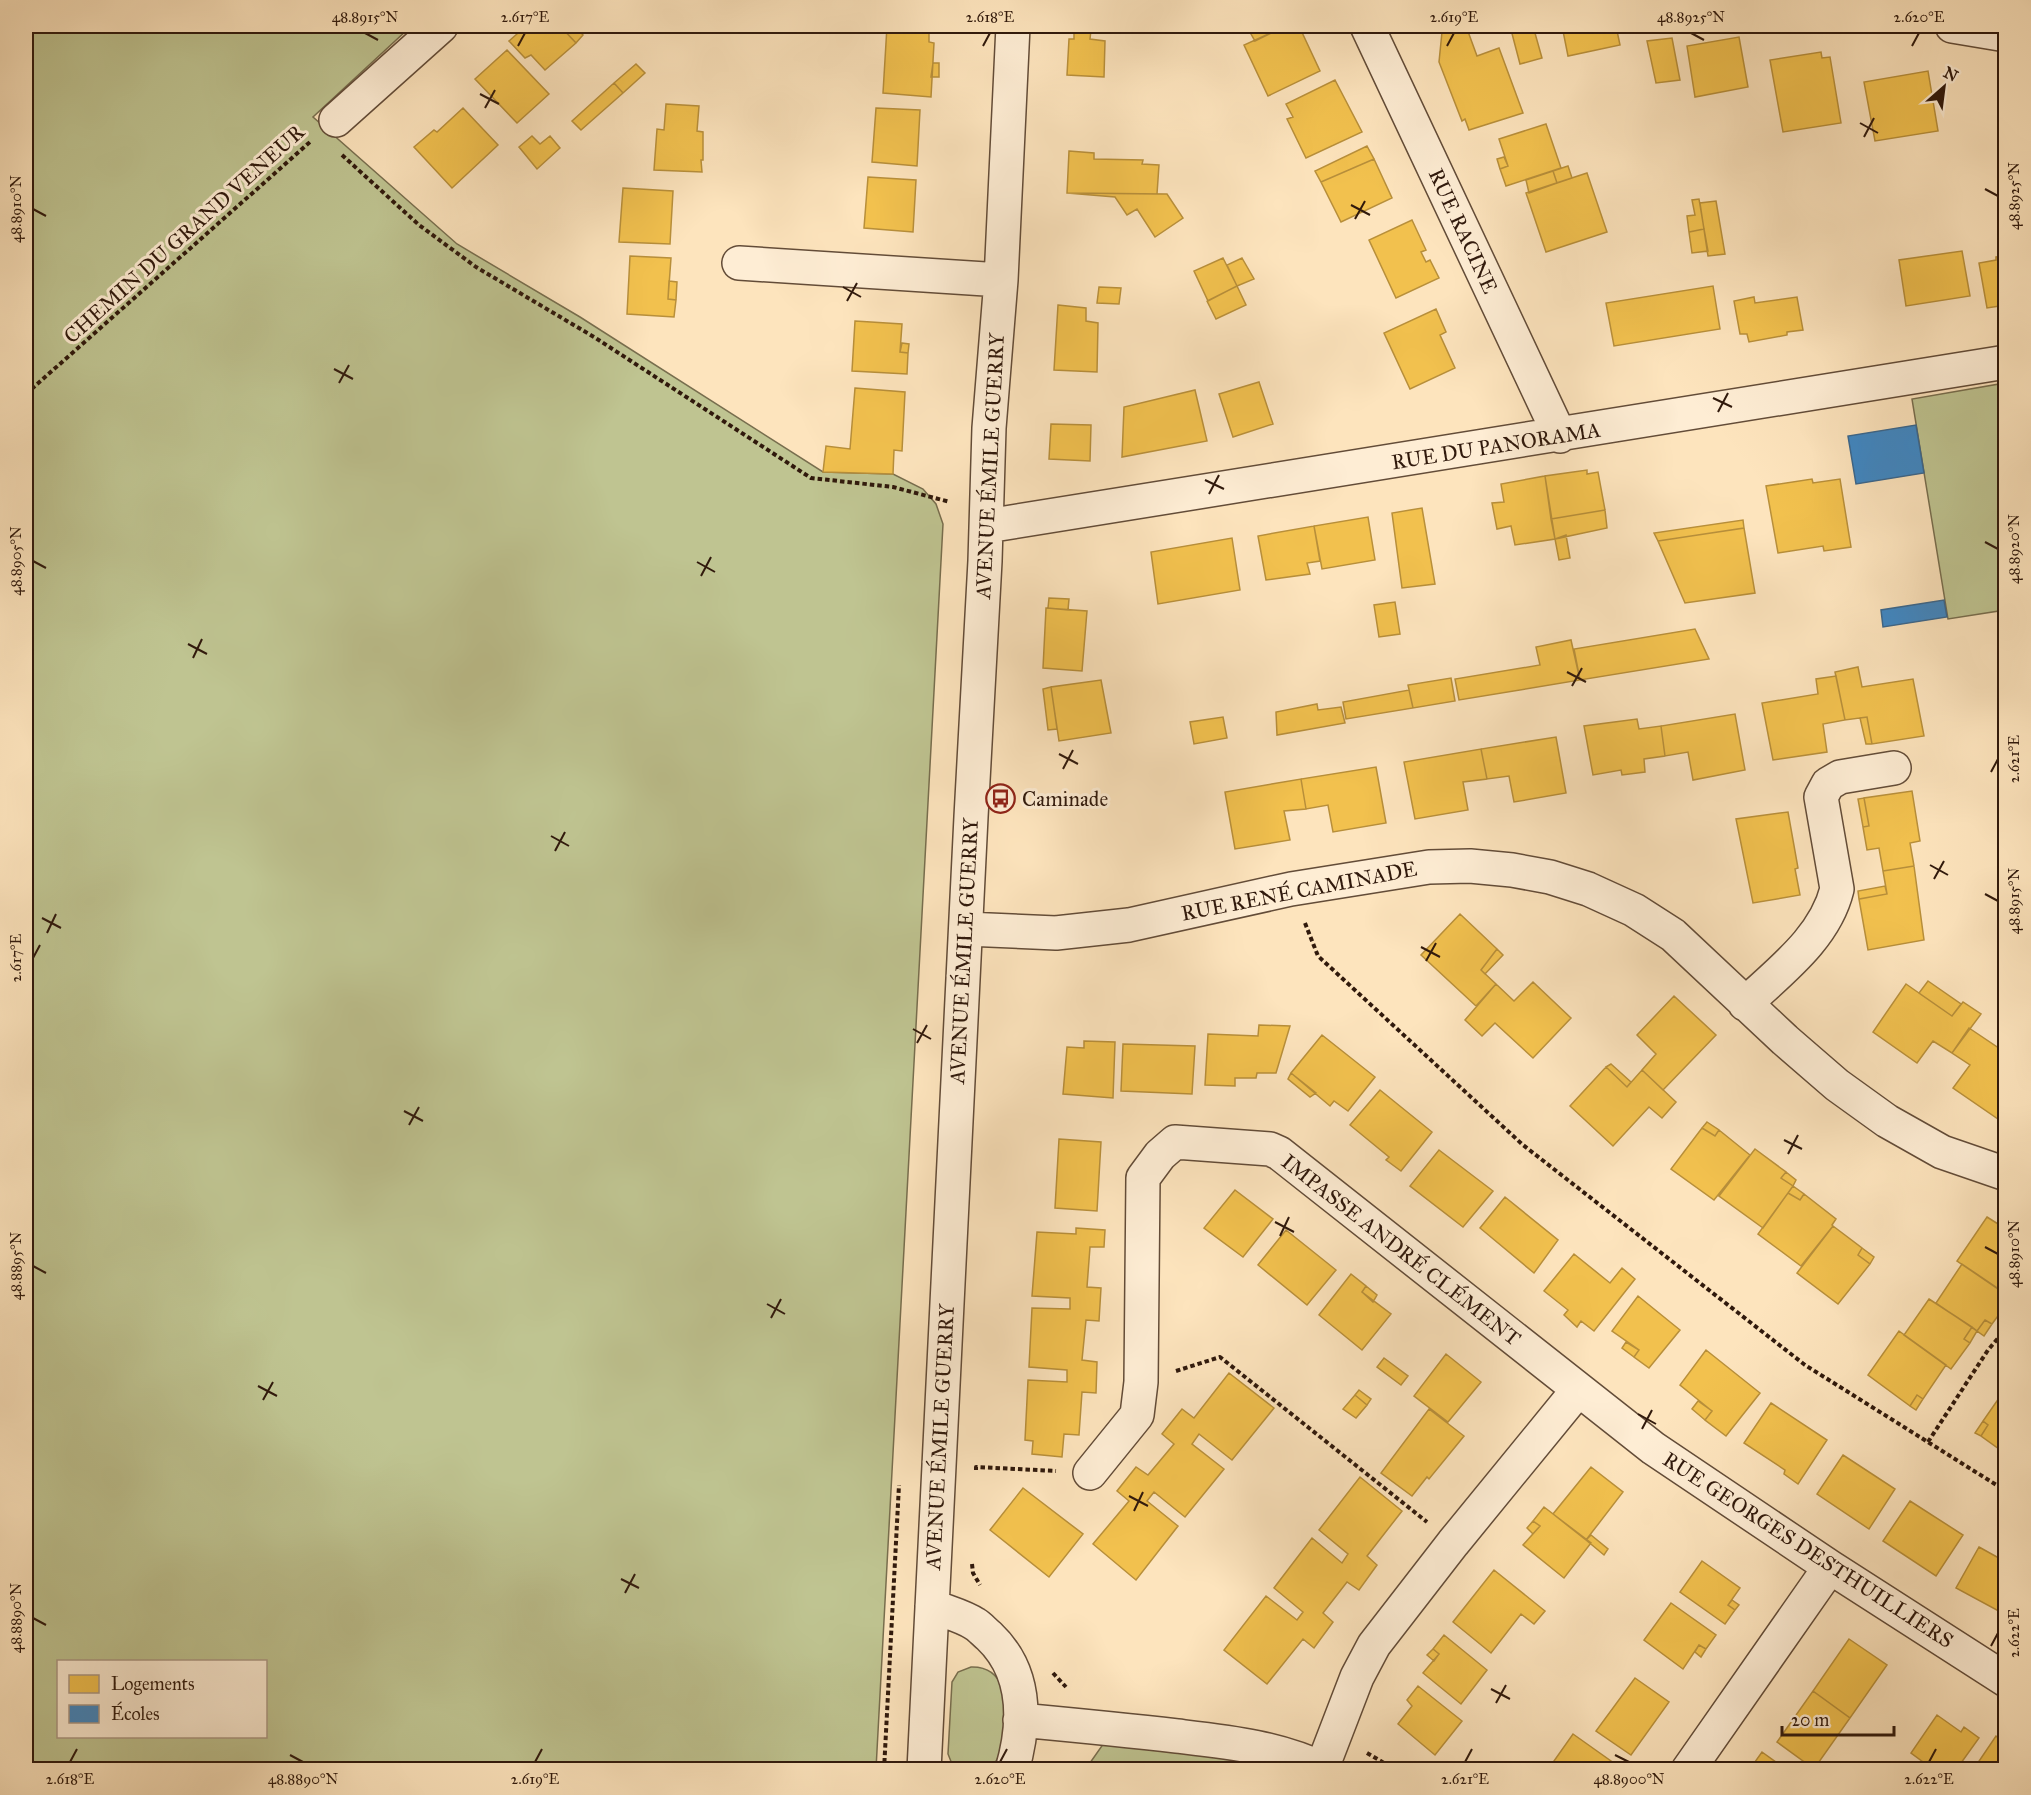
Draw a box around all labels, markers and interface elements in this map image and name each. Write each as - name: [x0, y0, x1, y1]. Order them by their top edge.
- text: 48.8915°N: [332, 8, 398, 26]
- text: 2.617°E: [501, 8, 550, 26]
- text: 2.618°E: [966, 8, 1014, 26]
- text: 2.619°E: [1430, 8, 1478, 26]
- text: 48.8925°N: [1657, 8, 1725, 26]
- text: 2.620°E: [1894, 8, 1945, 26]
- north arrow: [1914, 57, 1974, 117]
- text: N: [1940, 63, 1962, 86]
- street label: CHEMIN DU GRAND VENEUR: [58, 118, 311, 349]
- text: 48.8925°N: [2005, 162, 2023, 230]
- street label: RUE RACINE: [1423, 164, 1503, 298]
- text: 48.8910°N: [7, 175, 25, 243]
- street label: AVENUE ÉMILE GUERRY: [969, 332, 1010, 601]
- street label: RUE DU PANORAMA: [1390, 417, 1602, 475]
- text: 48.8920°N: [2005, 514, 2023, 584]
- text: 48.8905°N: [7, 526, 25, 596]
- text: 2.621°E: [2005, 735, 2023, 783]
- bus stop icon: Caminade: [985, 783, 1017, 815]
- place label: Caminade: [1022, 786, 1108, 812]
- street label: AVENUE ÉMILE GUERRY: [943, 817, 984, 1086]
- street label: RUE RENÉ CAMINADE: [1179, 854, 1419, 927]
- text: 48.8915°N: [2005, 868, 2023, 934]
- text: 2.617°E: [7, 933, 25, 982]
- street label: IMPASSE ANDRÉ CLÉMENT: [1276, 1148, 1526, 1351]
- text: 48.8910°N: [2005, 1220, 2023, 1288]
- text: 48.8895°N: [7, 1231, 25, 1300]
- street label: AVENUE ÉMILE GUERRY: [919, 1303, 960, 1572]
- street label: RUE GEORGES DESTHUILLIERS: [1658, 1446, 1958, 1654]
- text: 48.8890°N: [7, 1583, 25, 1653]
- text: 2.622°E: [2005, 1608, 2023, 1658]
- legend: [57, 1660, 267, 1738]
- text: Logements: [111, 1673, 195, 1696]
- scale bar: [1782, 1699, 1894, 1737]
- text: Écoles: [111, 1701, 160, 1725]
- text: 20 m: [1791, 1709, 1829, 1731]
- text: 2.618°E: [46, 1770, 94, 1788]
- text: 48.8890°N: [268, 1770, 338, 1788]
- text: 2.619°E: [511, 1770, 559, 1788]
- text: 2.620°E: [975, 1770, 1026, 1788]
- text: 2.621°E: [1441, 1770, 1489, 1788]
- text: 48.8900°N: [1593, 1770, 1665, 1788]
- text: 2.622°E: [1904, 1770, 1954, 1788]

